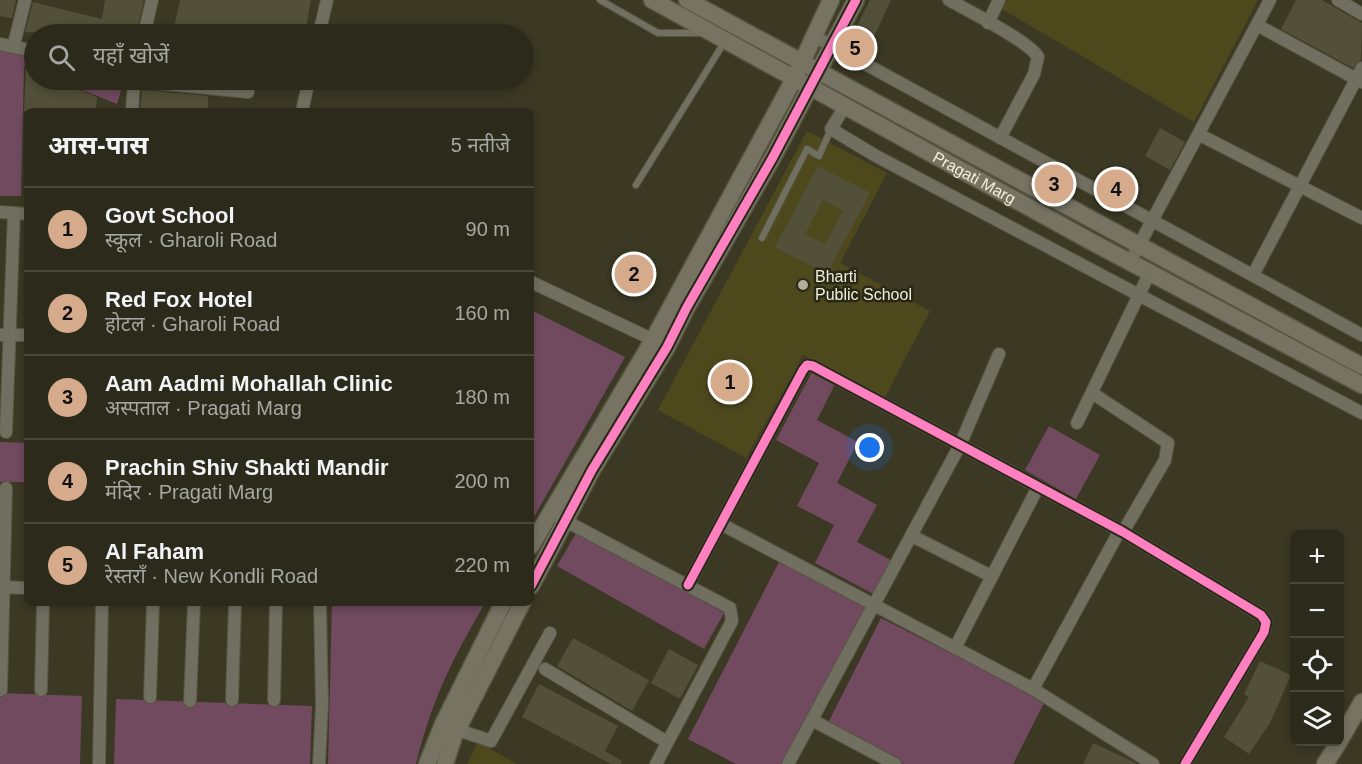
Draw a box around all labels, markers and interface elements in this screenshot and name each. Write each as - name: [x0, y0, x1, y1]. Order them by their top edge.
- search box: [24, 24, 534, 90]
- pin: 5: [836, 26, 874, 70]
- icon: search: [45, 41, 78, 74]
- text: यहाँ खोजें: [93, 43, 169, 68]
- text: आस-पास: [48, 130, 148, 160]
- text: 5 नतीजे: [451, 134, 510, 156]
- street label: Pragati Marg: [930, 148, 1018, 207]
- pin: 3: [1034, 162, 1074, 207]
- pin: 4: [1096, 166, 1136, 212]
- text: Govt School: [105, 203, 235, 228]
- text: 1: [62, 218, 73, 240]
- text: 90 m: [466, 218, 510, 240]
- text: स्कूल · Gharoli Road: [105, 229, 277, 251]
- pin: 2: [614, 252, 654, 296]
- place label: Bharti Public School: [815, 268, 912, 303]
- marker: Bharti Public School: [796, 278, 810, 292]
- text: Red Fox Hotel: [105, 287, 253, 312]
- text: 2: [62, 302, 73, 324]
- text: 160 m: [454, 302, 510, 324]
- text: होटल · Gharoli Road: [105, 313, 280, 335]
- pin: 1: [710, 360, 750, 404]
- text: Aam Aadmi Mohallah Clinic: [105, 371, 393, 396]
- text: 3: [62, 386, 73, 408]
- text: 180 m: [454, 386, 510, 408]
- text: अस्पताल · Pragati Marg: [105, 397, 302, 419]
- your location: [855, 433, 884, 462]
- text: Prachin Shiv Shakti Mandir: [105, 455, 389, 480]
- text: 4: [62, 470, 73, 492]
- text: 200 m: [454, 470, 510, 492]
- text: मंदिर · Pragati Marg: [105, 481, 273, 503]
- map controls: [1290, 530, 1344, 746]
- button: +: [1290, 530, 1344, 584]
- text: Al Faham: [105, 539, 204, 564]
- text: 5: [62, 554, 73, 576]
- text: 220 m: [454, 554, 510, 576]
- text: रेस्तराँ · New Kondli Road: [105, 565, 318, 587]
- button: −: [1290, 584, 1344, 638]
- button: locate: [1290, 638, 1344, 692]
- button: layers: [1290, 692, 1344, 746]

